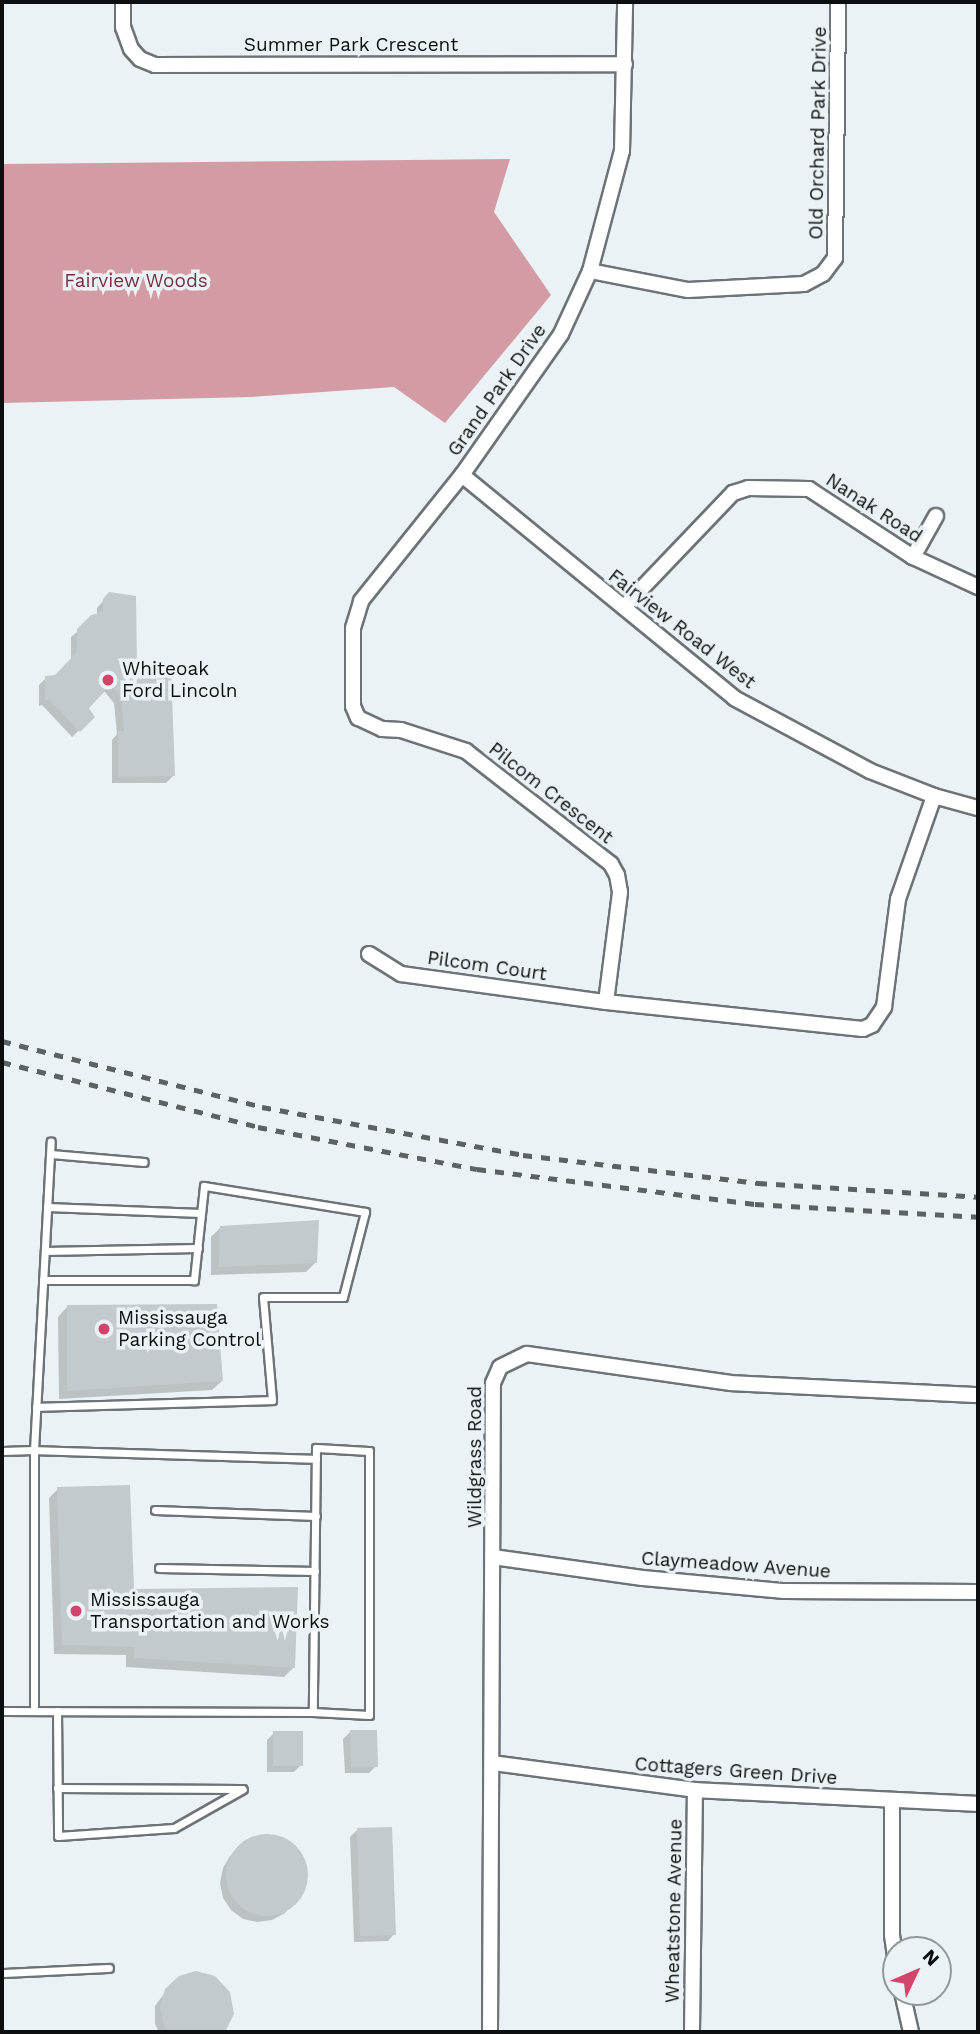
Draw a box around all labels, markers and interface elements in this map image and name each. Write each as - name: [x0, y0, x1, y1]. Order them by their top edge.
- street label: Old Orchard Park Drive: [805, 26, 831, 240]
- street label: Summer Park Crescent: [243, 34, 459, 56]
- park label: Fairview Woods: [64, 270, 208, 292]
- street label: Grand Park Drive: [443, 319, 551, 461]
- street label: Nanak Road: [821, 468, 927, 548]
- street label: Fairview Road West: [603, 564, 761, 694]
- place label: Whiteoak Ford Lincoln: [122, 658, 238, 702]
- marker: Whiteoak Ford Lincoln: [100, 672, 116, 688]
- street label: Pilcom Crescent: [484, 737, 618, 849]
- street label: Pilcom Court: [426, 946, 548, 986]
- place label: Mississauga Parking Control: [118, 1307, 261, 1351]
- marker: Mississauga Parking Control: [96, 1321, 112, 1337]
- street label: Wildgrass Road: [464, 1386, 486, 1528]
- street label: Claymeadow Avenue: [640, 1547, 832, 1583]
- place label: Mississauga Transportation and Works: [90, 1589, 330, 1633]
- marker: Mississauga Transportation and Works: [68, 1603, 84, 1619]
- street label: Cottagers Green Drive: [634, 1753, 838, 1789]
- street label: Wheatstone Avenue: [661, 1818, 687, 2004]
- north arrow: [882, 1936, 952, 2006]
- text: N: [918, 1944, 944, 1971]

